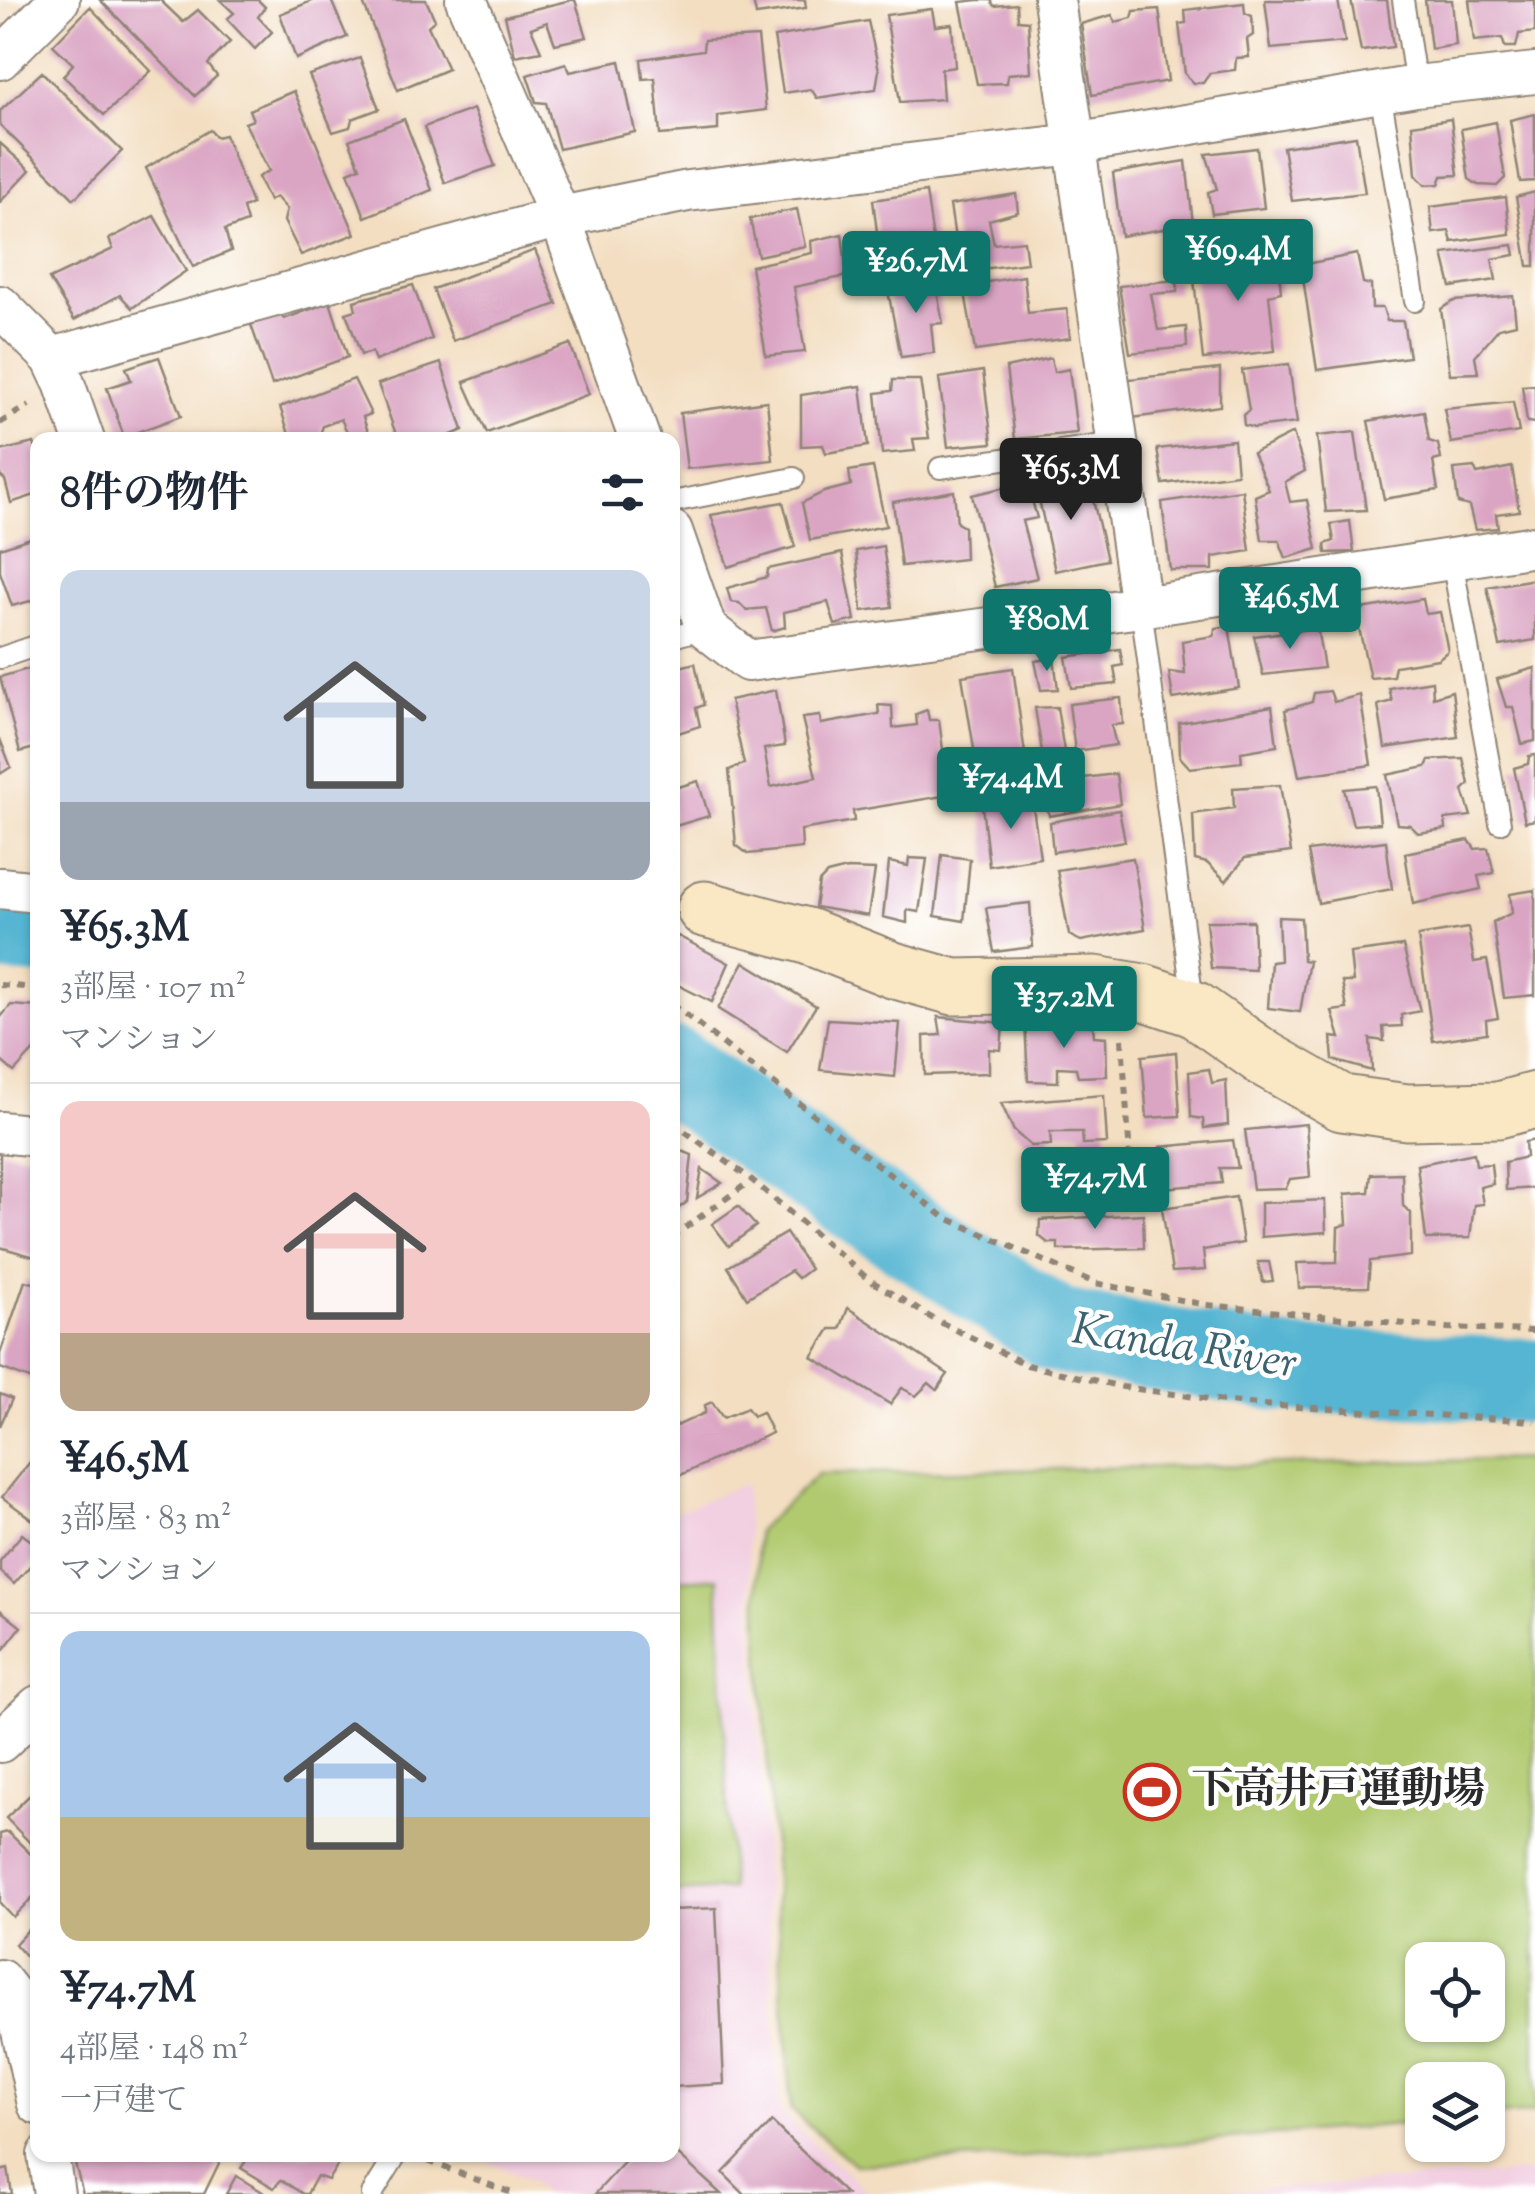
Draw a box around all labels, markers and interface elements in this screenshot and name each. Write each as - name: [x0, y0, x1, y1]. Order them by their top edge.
- pin: ¥69.4M: [1157, 219, 1319, 304]
- text: ¥69.4M: [1185, 228, 1291, 274]
- pin: ¥26.7M: [835, 231, 997, 316]
- text: ¥26.7M: [864, 240, 968, 286]
- pin: ¥65.3M: [990, 438, 1152, 523]
- text: ¥65.3M: [1022, 447, 1120, 493]
- icon: filters: [595, 465, 650, 520]
- text: 8件の物件: [60, 466, 249, 526]
- pin: ¥46.5M: [1209, 567, 1371, 652]
- text: ¥46.5M: [1241, 576, 1339, 622]
- pin: ¥80M: [988, 589, 1106, 674]
- text: ¥80M: [1005, 598, 1089, 644]
- icon: home: [265, 635, 445, 815]
- pin: ¥74.4M: [930, 747, 1092, 832]
- text: ¥74.4M: [959, 756, 1063, 802]
- text: ¥65.3M: [60, 900, 189, 960]
- text: 3部屋 · 107 m²: [60, 966, 246, 1012]
- pin: ¥37.2M: [983, 966, 1145, 1051]
- text: ¥37.2M: [1014, 975, 1114, 1021]
- text: マンション: [60, 1018, 219, 1064]
- pin: ¥74.7M: [1014, 1147, 1176, 1232]
- text: ¥74.7M: [1043, 1156, 1147, 1202]
- icon: home: [265, 1166, 445, 1346]
- water label: Kanda River: [1067, 1299, 1301, 1399]
- text: ¥46.5M: [60, 1431, 189, 1491]
- text: 3部屋 · 83 m²: [60, 1497, 232, 1543]
- text: マンション: [60, 1549, 219, 1595]
- icon: home: [265, 1696, 445, 1876]
- sports icon: 下高井戸運動場: [1122, 1762, 1182, 1822]
- place label: 下高井戸運動場: [1191, 1762, 1485, 1822]
- map controls: [1405, 1942, 1505, 2162]
- button: locate: [1405, 1942, 1505, 2042]
- text: ¥74.7M: [60, 1961, 196, 2021]
- text: 4部屋 · 148 m²: [60, 2027, 249, 2073]
- button: layers: [1405, 2062, 1505, 2162]
- text: 一戸建て: [60, 2079, 188, 2125]

